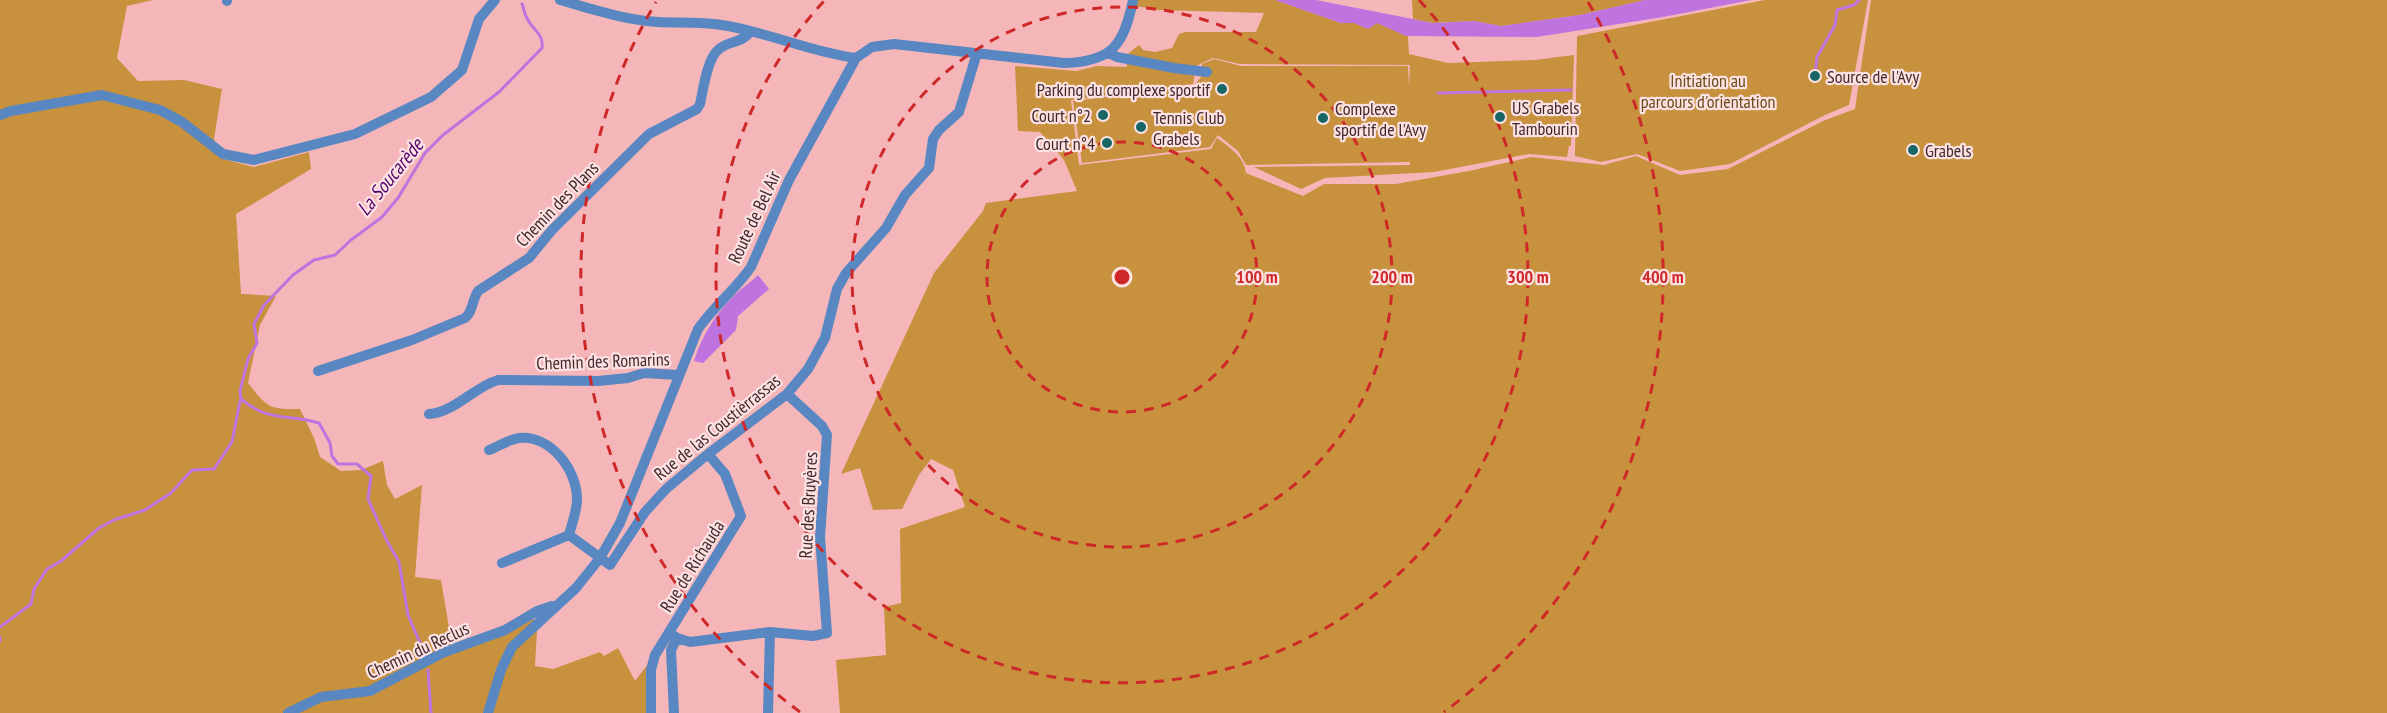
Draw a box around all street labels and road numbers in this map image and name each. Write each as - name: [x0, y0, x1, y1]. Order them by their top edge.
- street label: Chemin des Plans: [511, 157, 603, 251]
- street label: Route de Bel Air: [723, 167, 785, 267]
- street label: Chemin des Romarins: [536, 347, 670, 375]
- street label: Rue de las Coustièrrassas: [649, 369, 785, 485]
- street label: Rue des Bruyères: [794, 451, 822, 559]
- street label: Rue de Richauda: [655, 516, 729, 616]
- street label: Chemin du Reclus: [363, 616, 473, 684]

